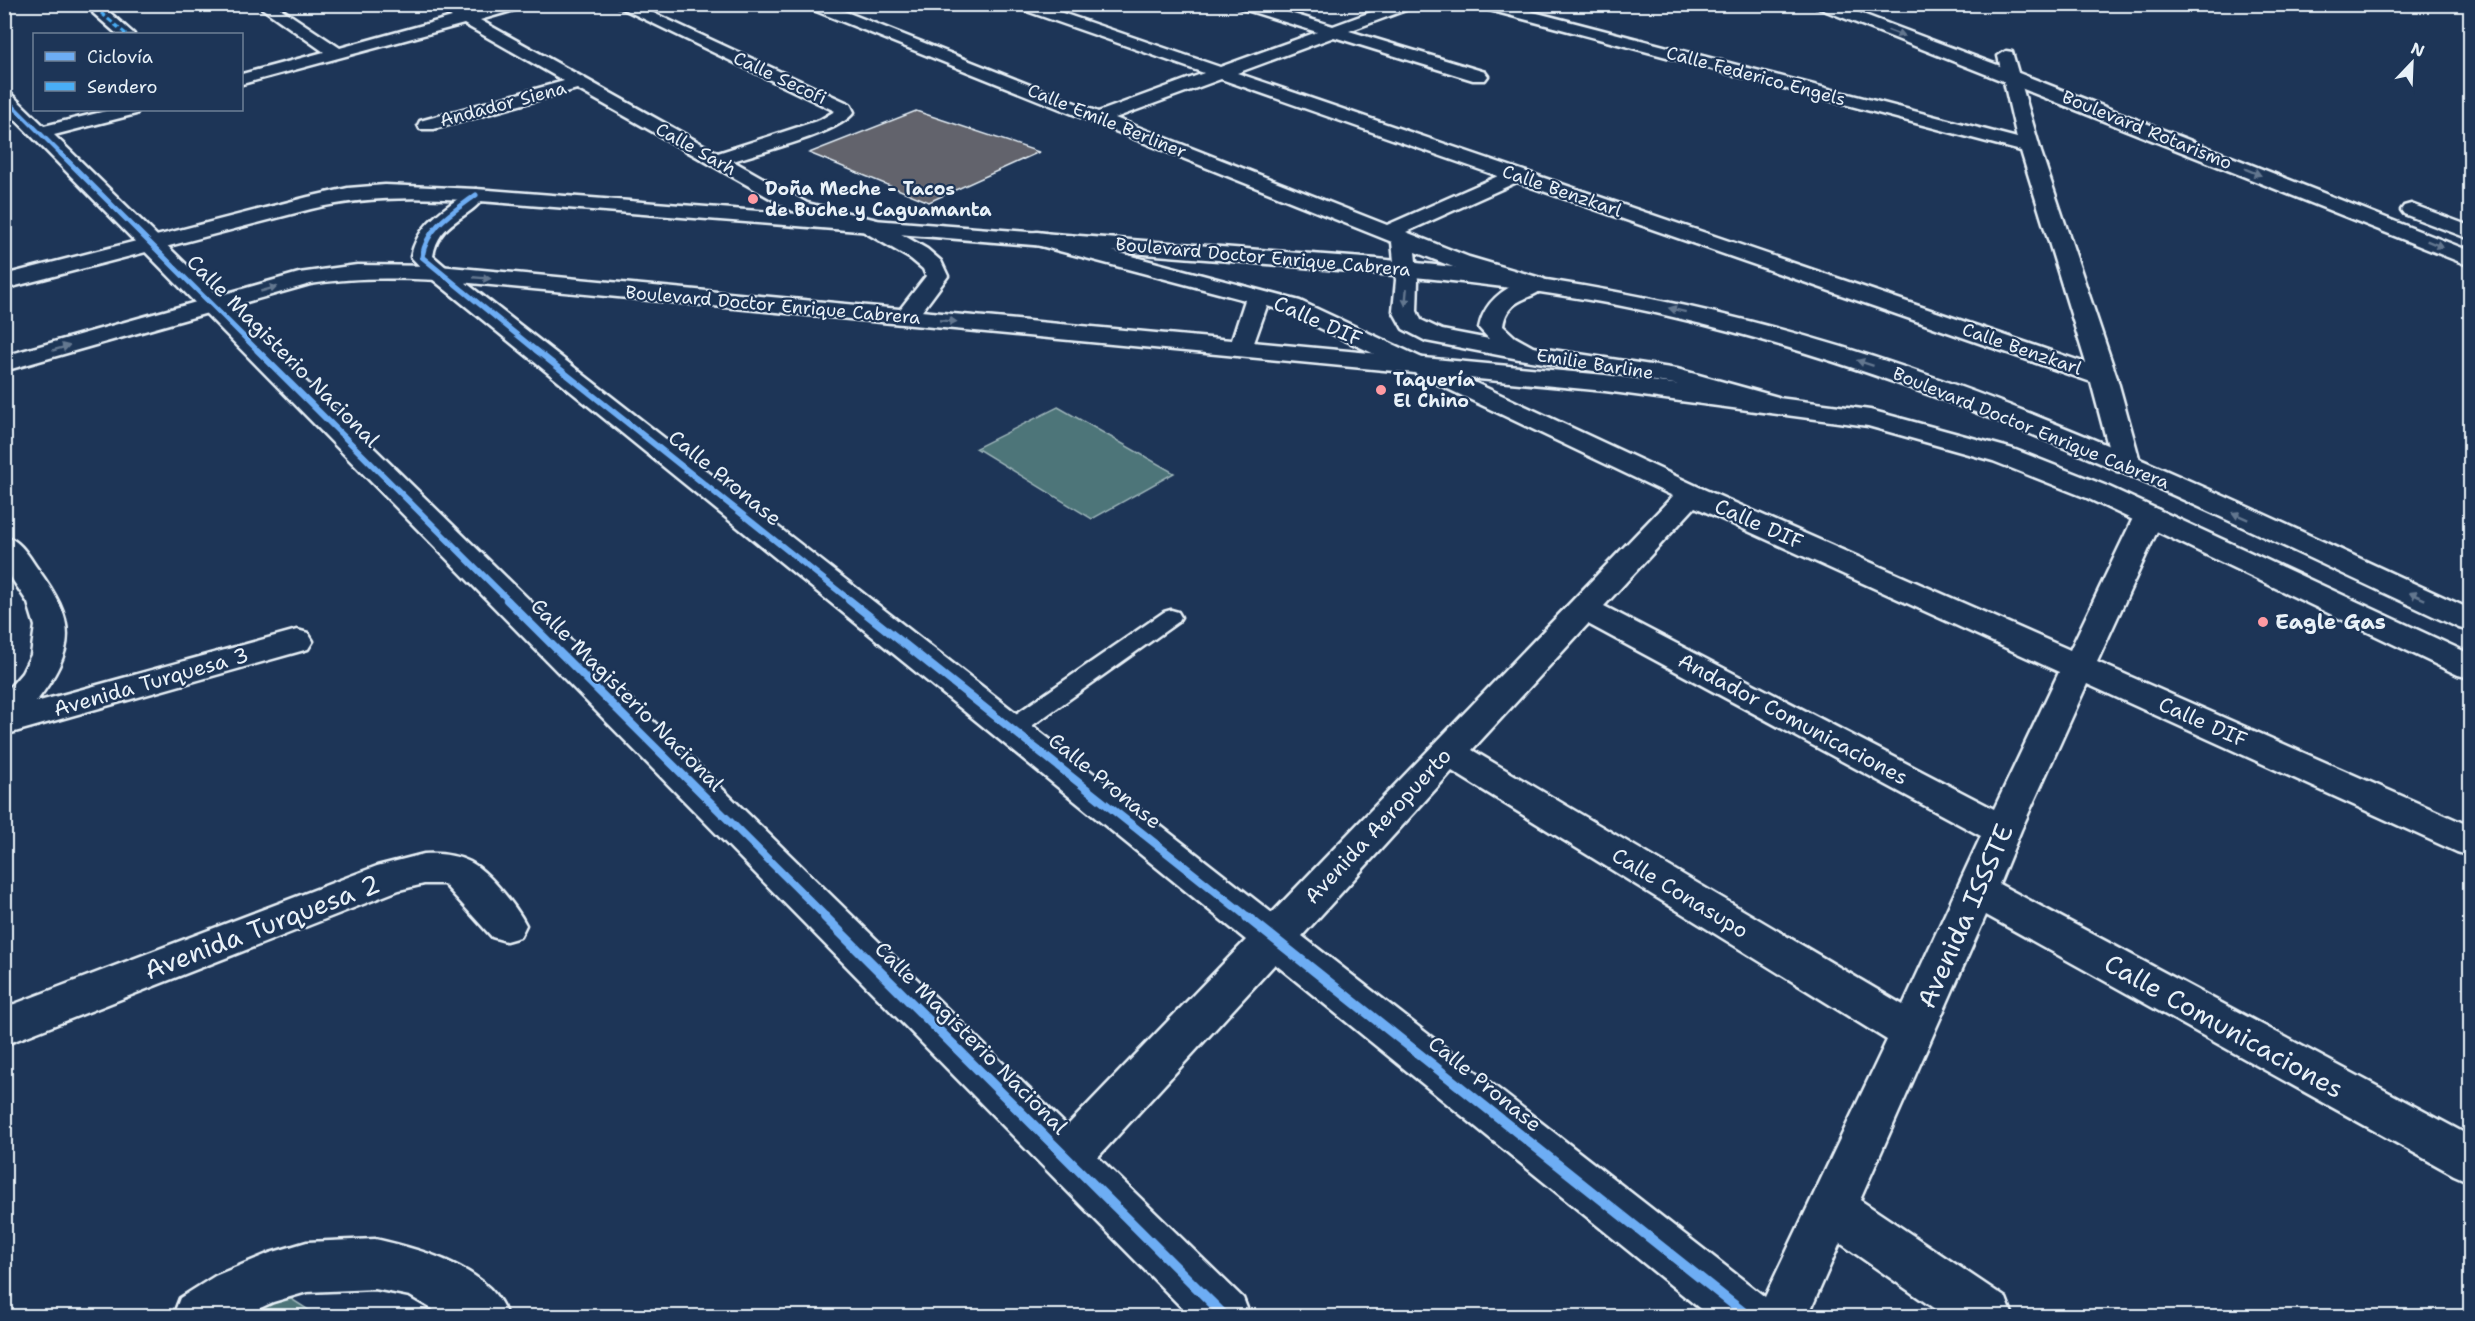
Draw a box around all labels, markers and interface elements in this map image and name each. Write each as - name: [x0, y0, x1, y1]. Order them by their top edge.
- one-way arrow: [1887, 28, 1905, 38]
- legend: [33, 33, 243, 111]
- north arrow: [2382, 33, 2442, 93]
- text: N: [2408, 38, 2428, 62]
- street label: Calle Federico Engels: [1664, 41, 1848, 111]
- text: Ciclovía: [87, 45, 153, 69]
- street label: Calle Secofi: [729, 46, 831, 110]
- text: Sendero: [87, 75, 157, 99]
- street label: Andador Siena: [437, 76, 569, 132]
- street label: Calle Emile Berliner: [1024, 78, 1190, 164]
- street label: Boulevard Rotarismo: [2058, 85, 2236, 175]
- street label: Calle Sarh: [651, 117, 741, 181]
- street label: Calle Benzkarl: [1499, 159, 1625, 223]
- one-way arrow: [2245, 167, 2263, 177]
- place label: Doña Meche - Tacos de Buche y Caguamanta: [765, 177, 992, 222]
- marker: Doña Meche - Tacos de Buche y Caguamanta: [746, 192, 760, 206]
- street label: Boulevard Doctor Enrique Cabrera: [1114, 232, 1412, 282]
- one-way arrow: [2426, 239, 2444, 249]
- street label: Calle Magisterio Nacional: [180, 248, 386, 454]
- one-way arrow: [473, 273, 492, 283]
- street label: Boulevard Doctor Enrique Cabrera: [624, 280, 922, 330]
- one-way arrow: [260, 284, 278, 293]
- one-way arrow: [1401, 288, 1411, 307]
- street label: Calle DIF: [1269, 289, 1367, 353]
- one-way arrow: [1668, 305, 1686, 315]
- one-way arrow: [939, 316, 958, 326]
- street label: Calle Benzkarl: [1959, 317, 2085, 381]
- one-way arrow: [52, 343, 70, 352]
- street label: Emilie Barline: [1535, 343, 1655, 385]
- one-way arrow: [1856, 358, 1874, 367]
- street label: Boulevard Doctor Enrique Cabrera: [1889, 361, 2173, 495]
- place label: Taquería El Chino: [1393, 368, 1475, 413]
- marker: Taquería El Chino: [1374, 383, 1388, 397]
- street label: Calle Pronase: [662, 424, 788, 532]
- street label: Calle DIF: [1710, 492, 1808, 556]
- one-way arrow: [2230, 511, 2248, 521]
- street label: Calle Magisterio Nacional: [524, 592, 730, 798]
- one-way arrow: [2409, 592, 2426, 601]
- place label: Eagle Gas: [2275, 608, 2386, 636]
- marker: Eagle Gas: [2256, 615, 2270, 629]
- street label: Avenida Turquesa 3: [50, 641, 252, 723]
- street label: Andador Comunicaciones: [1673, 646, 1913, 792]
- street label: Calle DIF: [2154, 690, 2252, 754]
- street label: Calle Pronase: [1042, 727, 1168, 835]
- street label: Avenida Aeropuerto: [1298, 742, 1458, 910]
- street label: Avenida ISSSTE: [1908, 818, 2021, 1014]
- street label: Calle Conasupo: [1607, 841, 1753, 945]
- street label: Avenida Turquesa 2: [139, 865, 385, 988]
- street label: Calle Magisterio Nacional: [868, 935, 1074, 1141]
- street label: Calle Comunicaciones: [2098, 945, 2350, 1106]
- street label: Calle Pronase: [1422, 1030, 1548, 1138]

